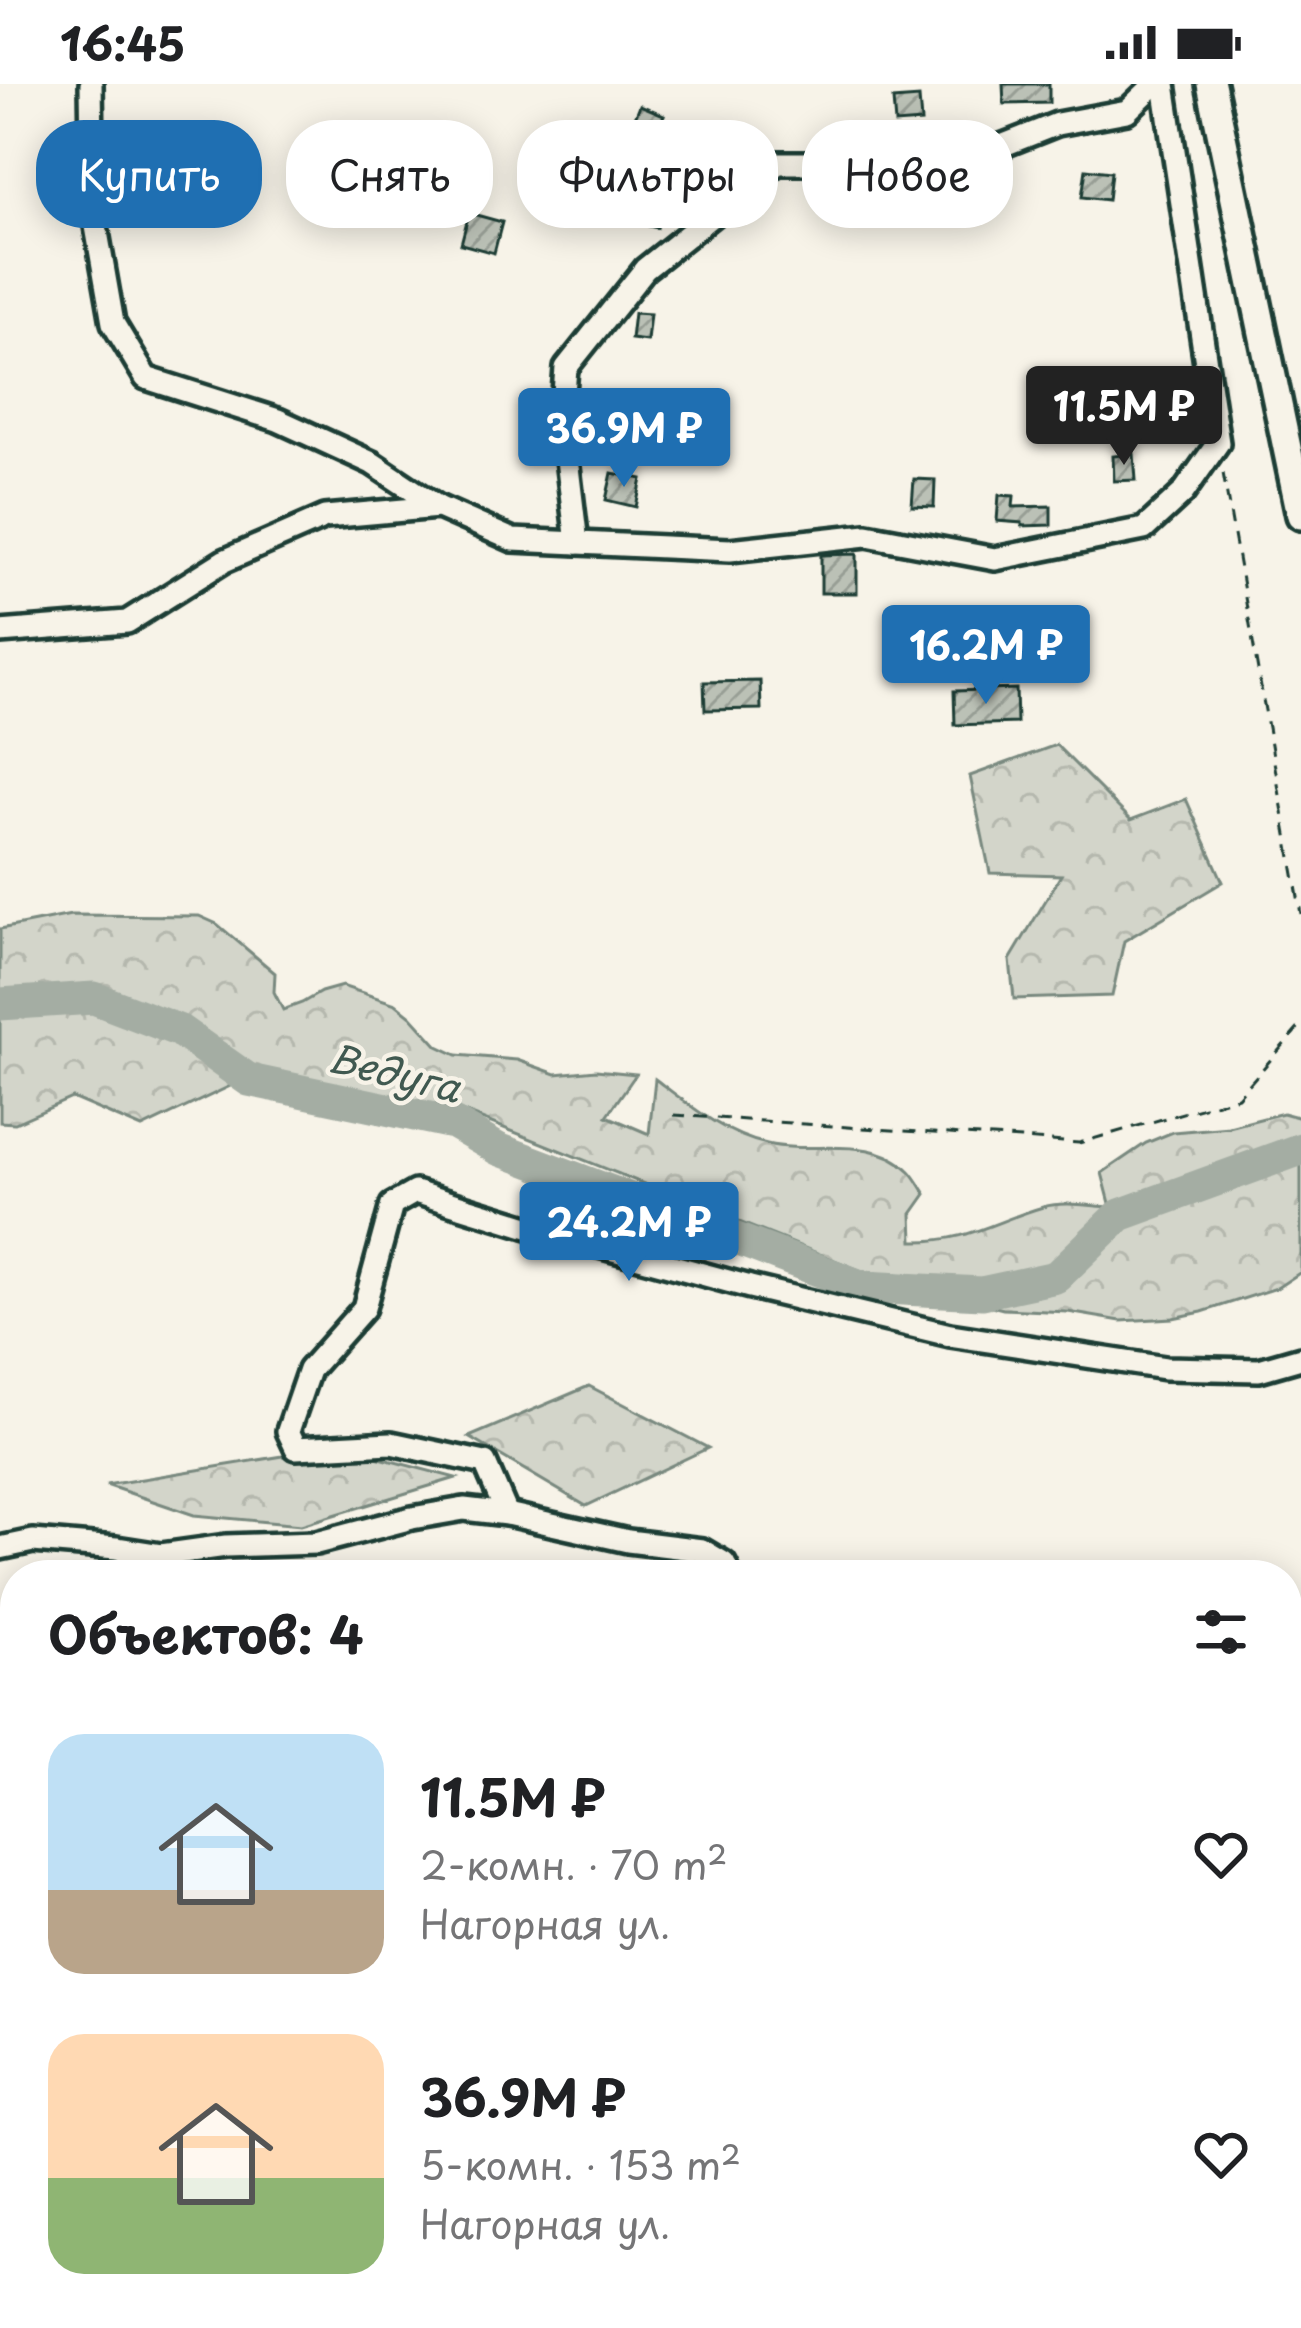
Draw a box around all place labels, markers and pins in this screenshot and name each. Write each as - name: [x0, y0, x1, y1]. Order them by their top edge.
- pin: 11.5M ₽: [1013, 366, 1235, 468]
- pin: 36.9M ₽: [513, 388, 735, 490]
- pin: 16.2M ₽: [875, 605, 1097, 707]
- pin: 24.2M ₽: [518, 1182, 740, 1284]

